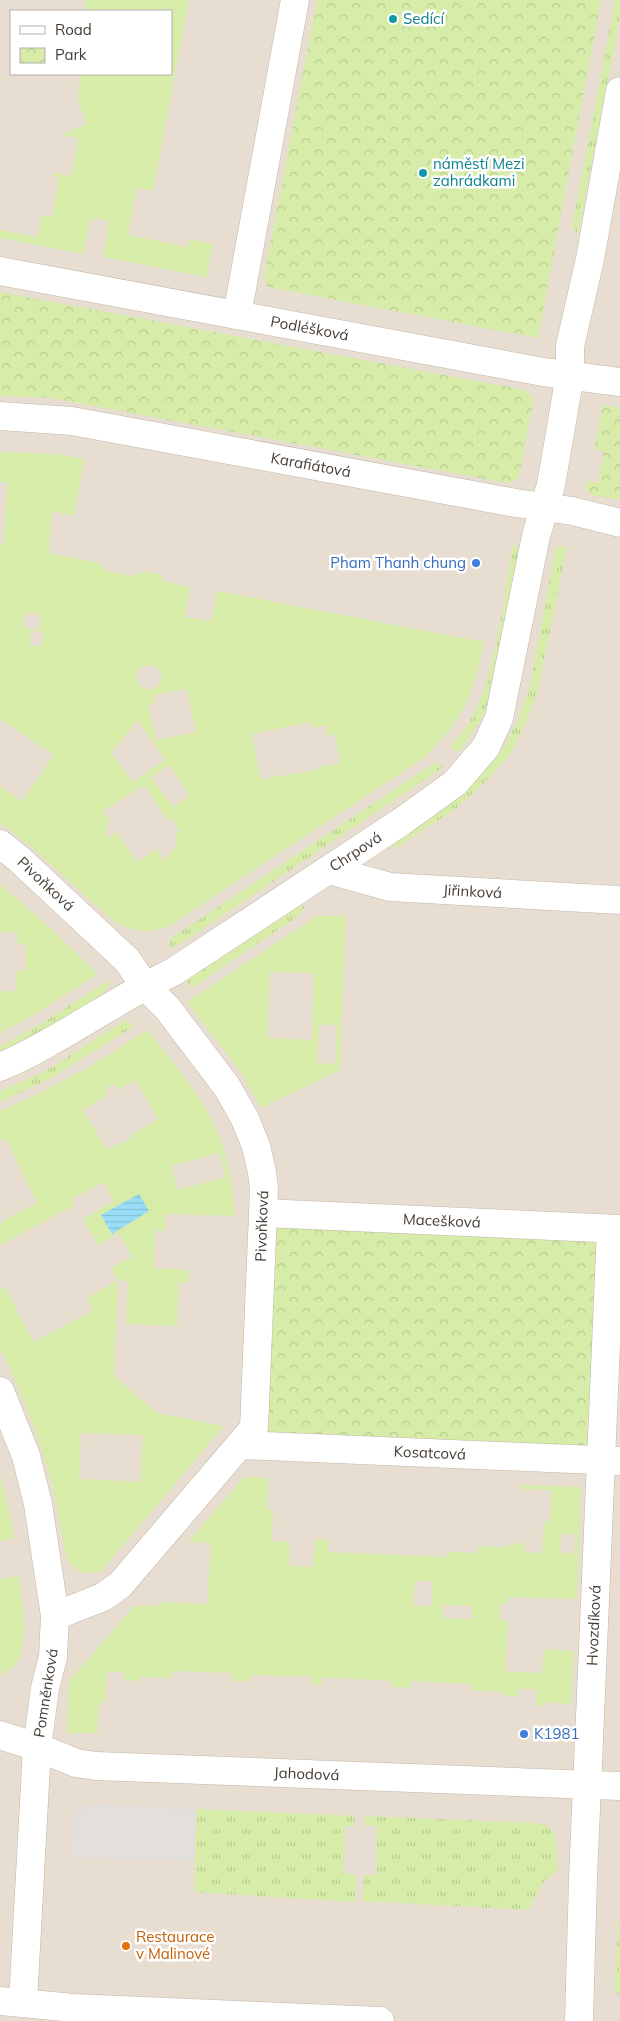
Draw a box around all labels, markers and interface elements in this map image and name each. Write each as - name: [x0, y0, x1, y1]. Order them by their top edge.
- place label: Sedící: [403, 9, 446, 28]
- legend: [10, 10, 172, 75]
- marker: Sedící: [387, 13, 399, 25]
- text: Road: [55, 20, 92, 39]
- text: Park: [55, 45, 87, 64]
- place label: náměstí Mezi zahrádkami: [433, 154, 525, 190]
- marker: náměstí Mezi zahrádkami: [417, 167, 429, 179]
- street label: Podléšková: [269, 312, 350, 345]
- street label: Karafiátová: [269, 448, 353, 481]
- place label: Pham Thanh chung: [330, 553, 466, 572]
- marker: Pham Thanh chung: [470, 557, 482, 569]
- street label: Chrpová: [325, 827, 385, 876]
- street label: Pivoňková: [14, 852, 79, 915]
- street label: Jiřinková: [442, 880, 503, 902]
- street label: Pivoňková: [251, 1190, 272, 1262]
- street label: Macešková: [403, 1209, 481, 1232]
- street label: Kosatcová: [393, 1441, 466, 1464]
- street label: Hvozdíková: [582, 1584, 605, 1666]
- street label: Pomněnková: [29, 1647, 62, 1739]
- place label: K1981: [534, 1724, 580, 1743]
- marker: K1981: [518, 1728, 530, 1740]
- street label: Jahodová: [273, 1763, 340, 1784]
- place label: Restaurace v Malinové: [136, 1927, 214, 1963]
- marker: Restaurace v Malinové: [120, 1940, 132, 1952]

